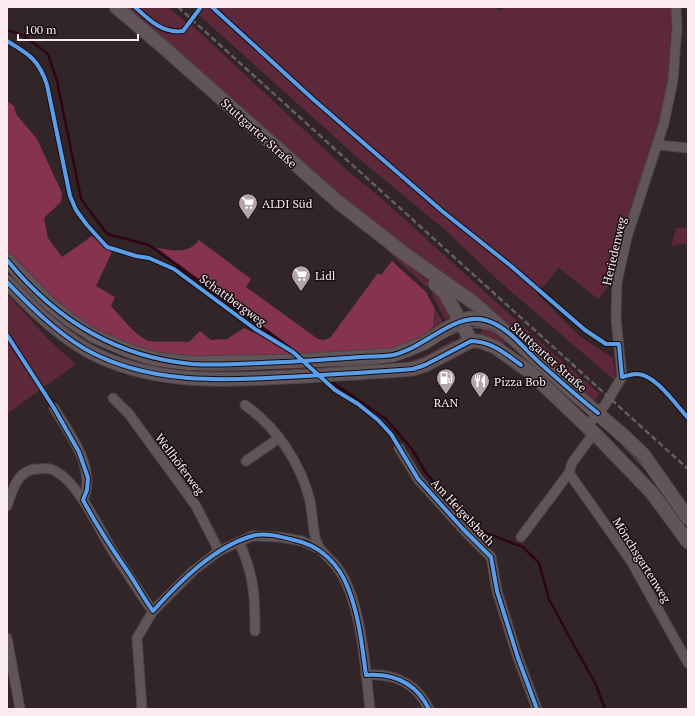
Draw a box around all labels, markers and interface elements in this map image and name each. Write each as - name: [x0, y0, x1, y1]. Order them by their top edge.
- scale bar: [18, 16, 138, 42]
- text: 100 m: [24, 22, 57, 37]
- street label: Stuttgarter Straße: [218, 95, 300, 171]
- supermarket icon: ALDI Süd: [237, 192, 259, 220]
- place label: ALDI Süd: [262, 196, 313, 211]
- street label: Heriedenweg: [599, 215, 629, 287]
- supermarket icon: Lidl: [290, 264, 312, 292]
- place label: Lidl: [315, 268, 336, 283]
- street label: Schattbergweg: [197, 271, 270, 330]
- street label: Stuttgarter Straße: [508, 319, 590, 395]
- fuel station icon: RAN: [435, 367, 457, 395]
- restaurant icon: Pizza Bob: [469, 370, 491, 398]
- place label: Pizza Bob: [494, 374, 546, 389]
- place label: RAN: [434, 395, 459, 410]
- street label: Wellhöferweg: [152, 430, 208, 498]
- street label: Am Heigelsbach: [428, 475, 498, 549]
- street label: Mönchsgartenweg: [610, 515, 675, 606]

